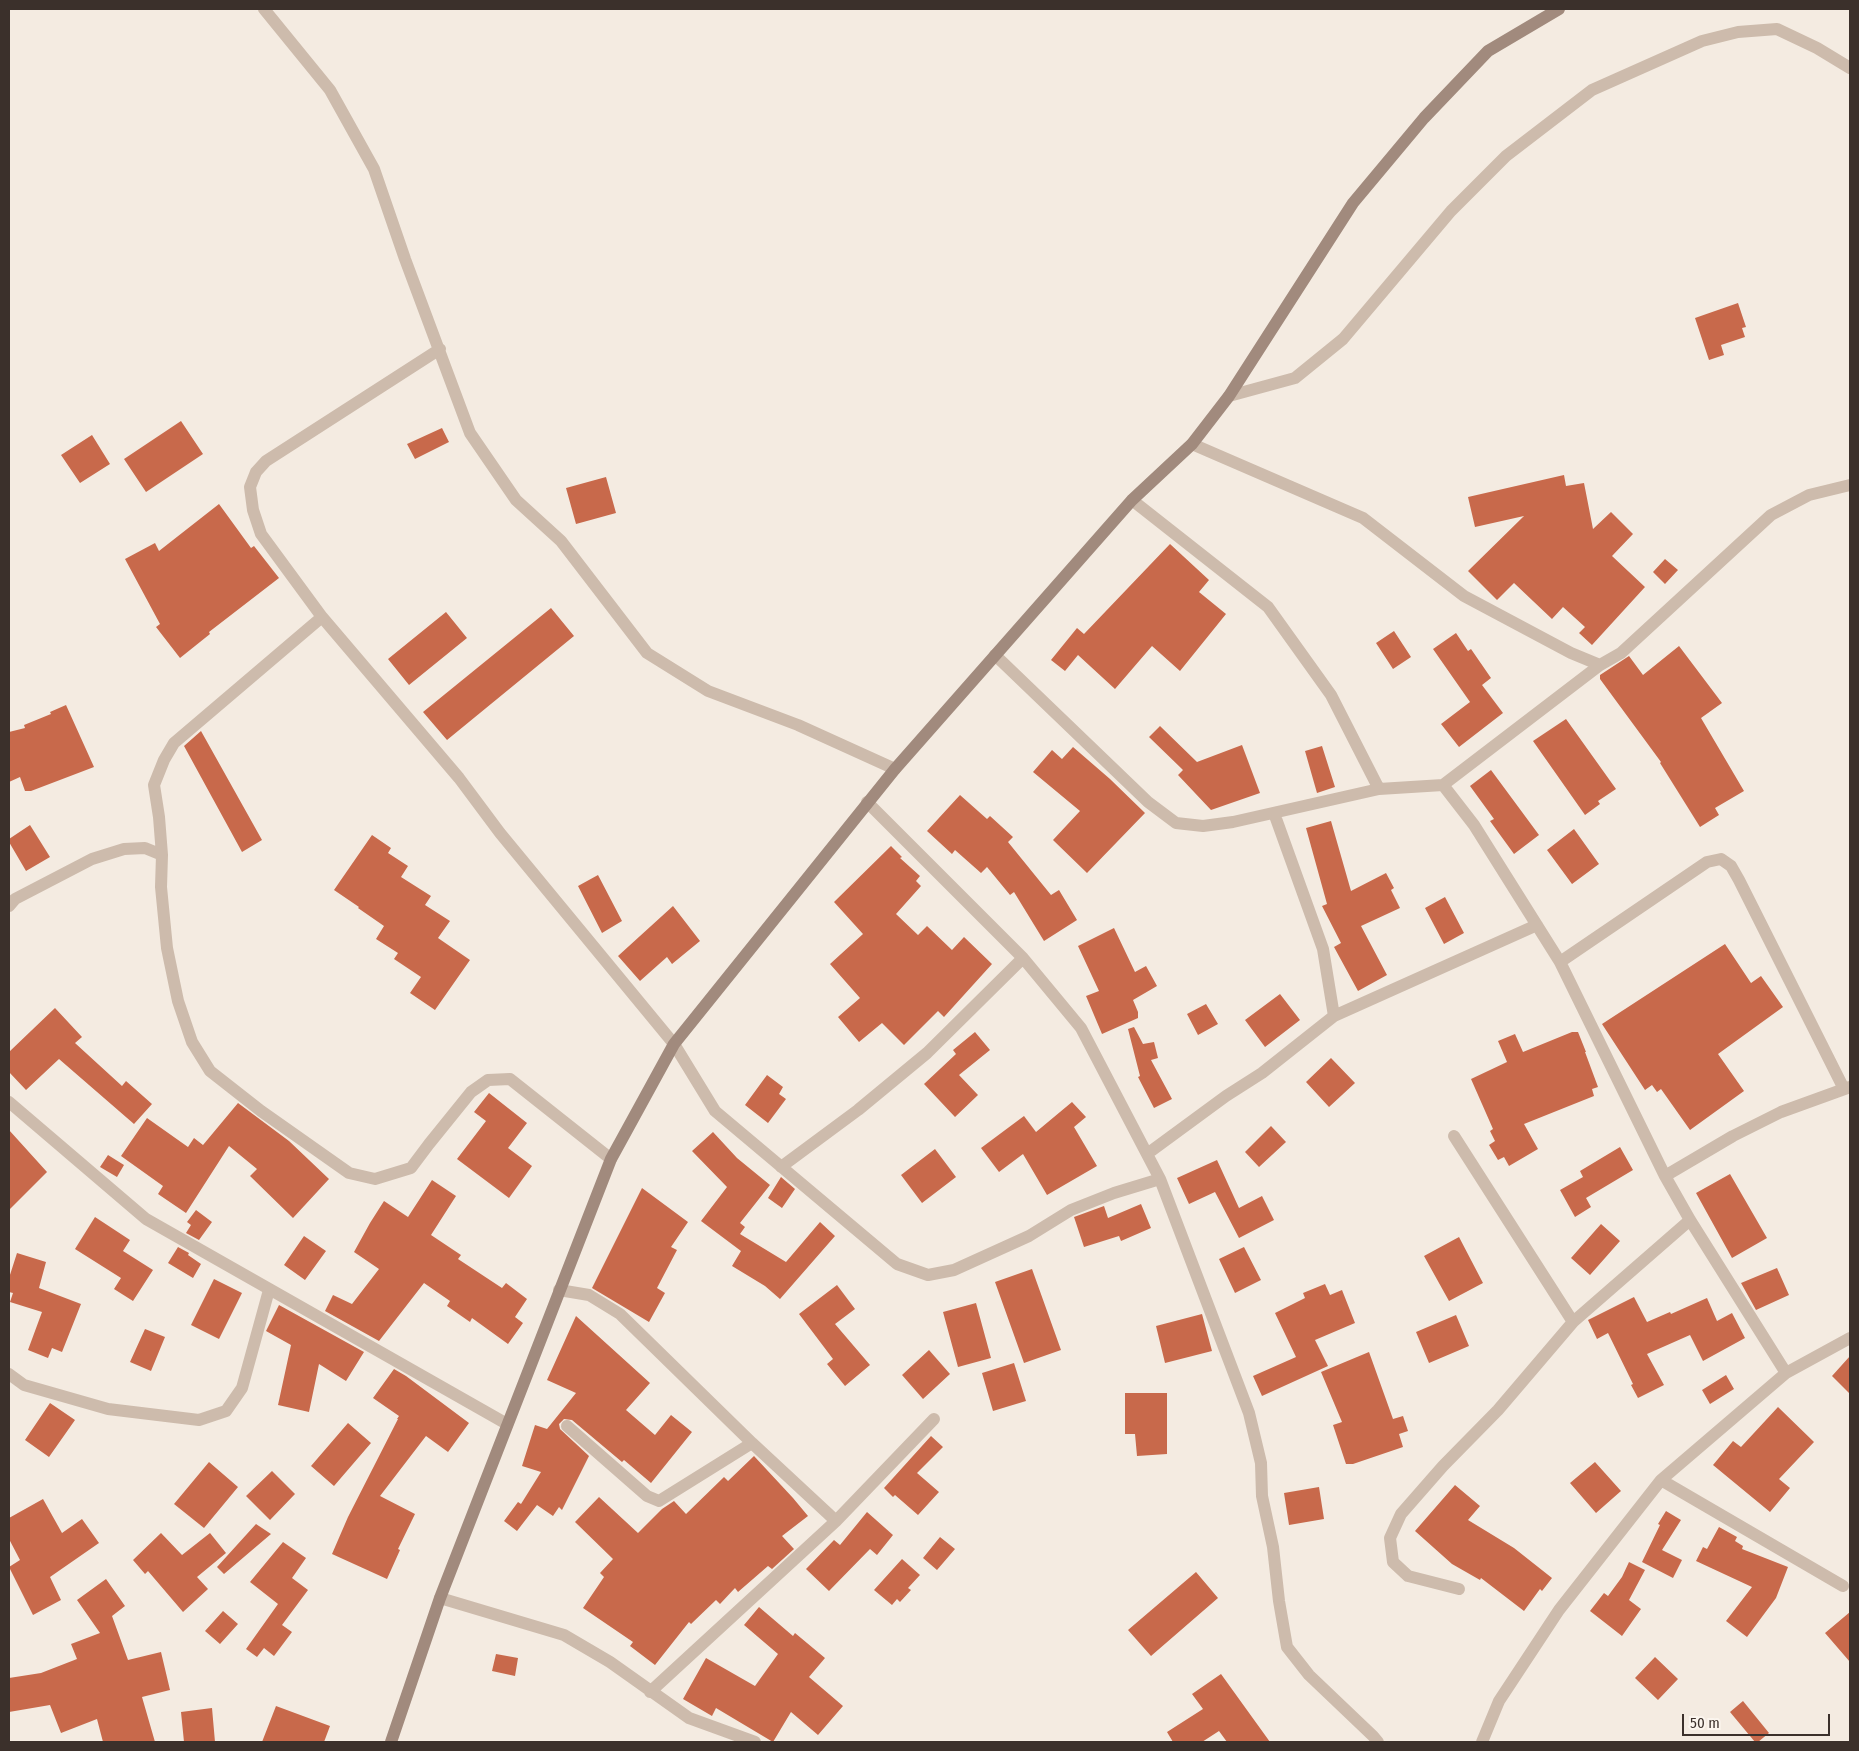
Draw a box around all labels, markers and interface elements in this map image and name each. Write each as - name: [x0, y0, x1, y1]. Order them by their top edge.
- scale bar: [1684, 1704, 1832, 1736]
- text: 50 m: [1690, 1714, 1720, 1732]

